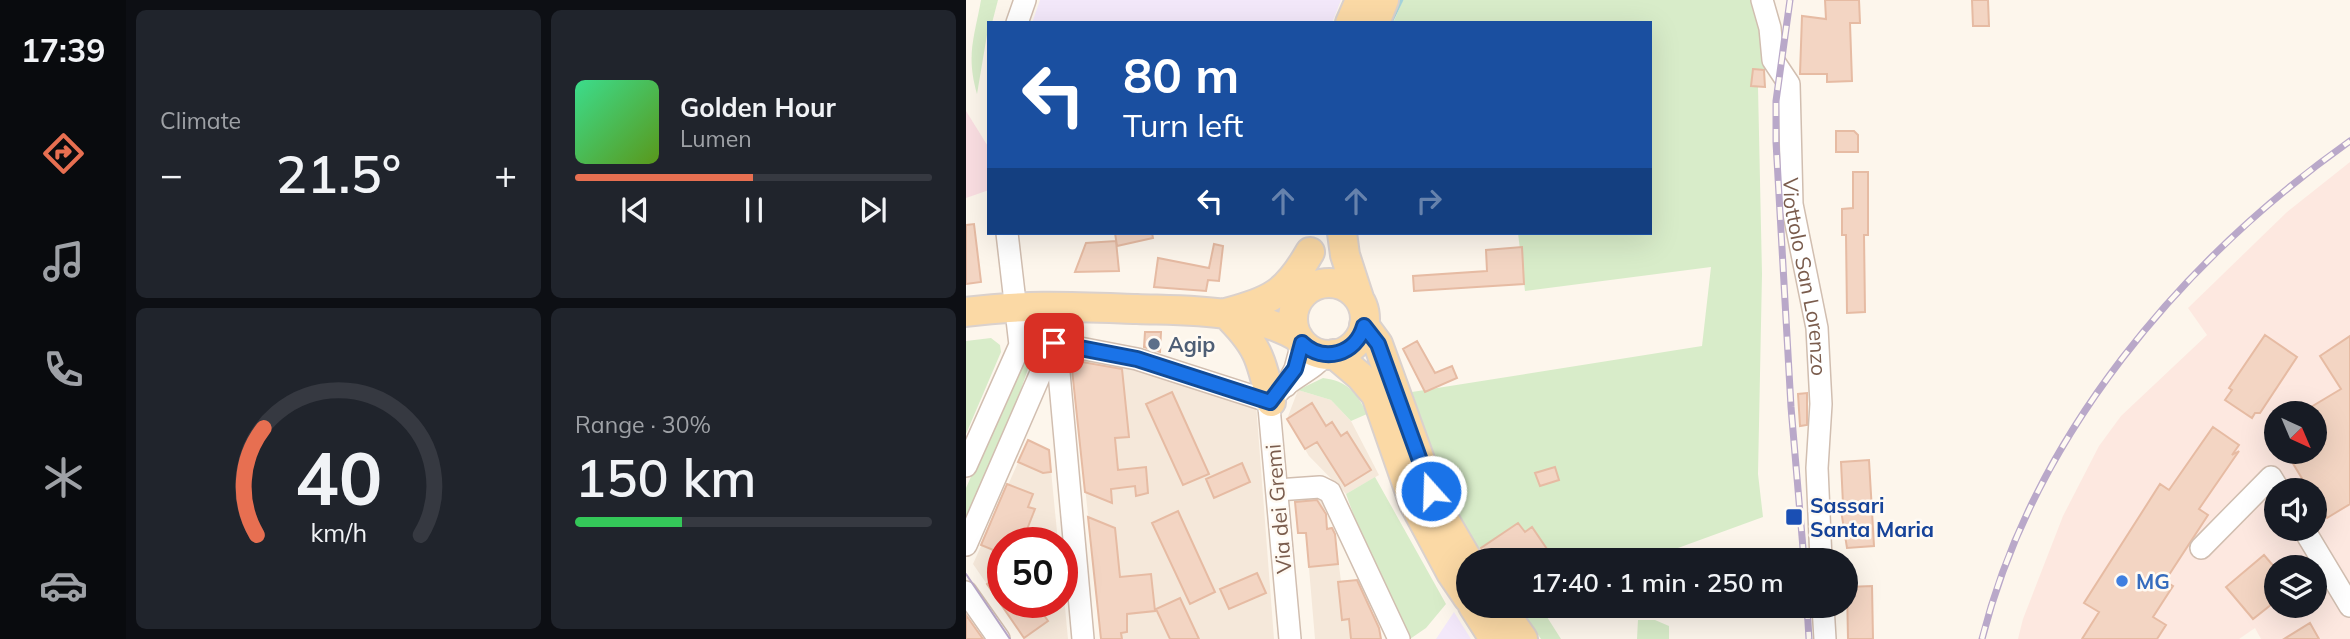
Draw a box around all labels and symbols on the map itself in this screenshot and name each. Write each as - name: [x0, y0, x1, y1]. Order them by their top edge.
- street label: Viottolo San Lorenzo: [1778, 177, 1833, 377]
- pin: [1024, 313, 1084, 373]
- place label: Agip: [1168, 331, 1215, 357]
- marker: Agip: [1146, 336, 1162, 352]
- north arrow: [2264, 401, 2328, 464]
- street label: Via dei Gremi: [1259, 443, 1297, 575]
- position arrow: [1394, 454, 1468, 528]
- place label: Sassari Santa Maria: [1810, 492, 1934, 542]
- marker: Sassari Santa Maria: [1784, 507, 1804, 527]
- speed limit sign: 50: [987, 527, 1078, 618]
- place label: MG: [2136, 568, 2170, 594]
- marker: MG: [2114, 573, 2130, 589]

